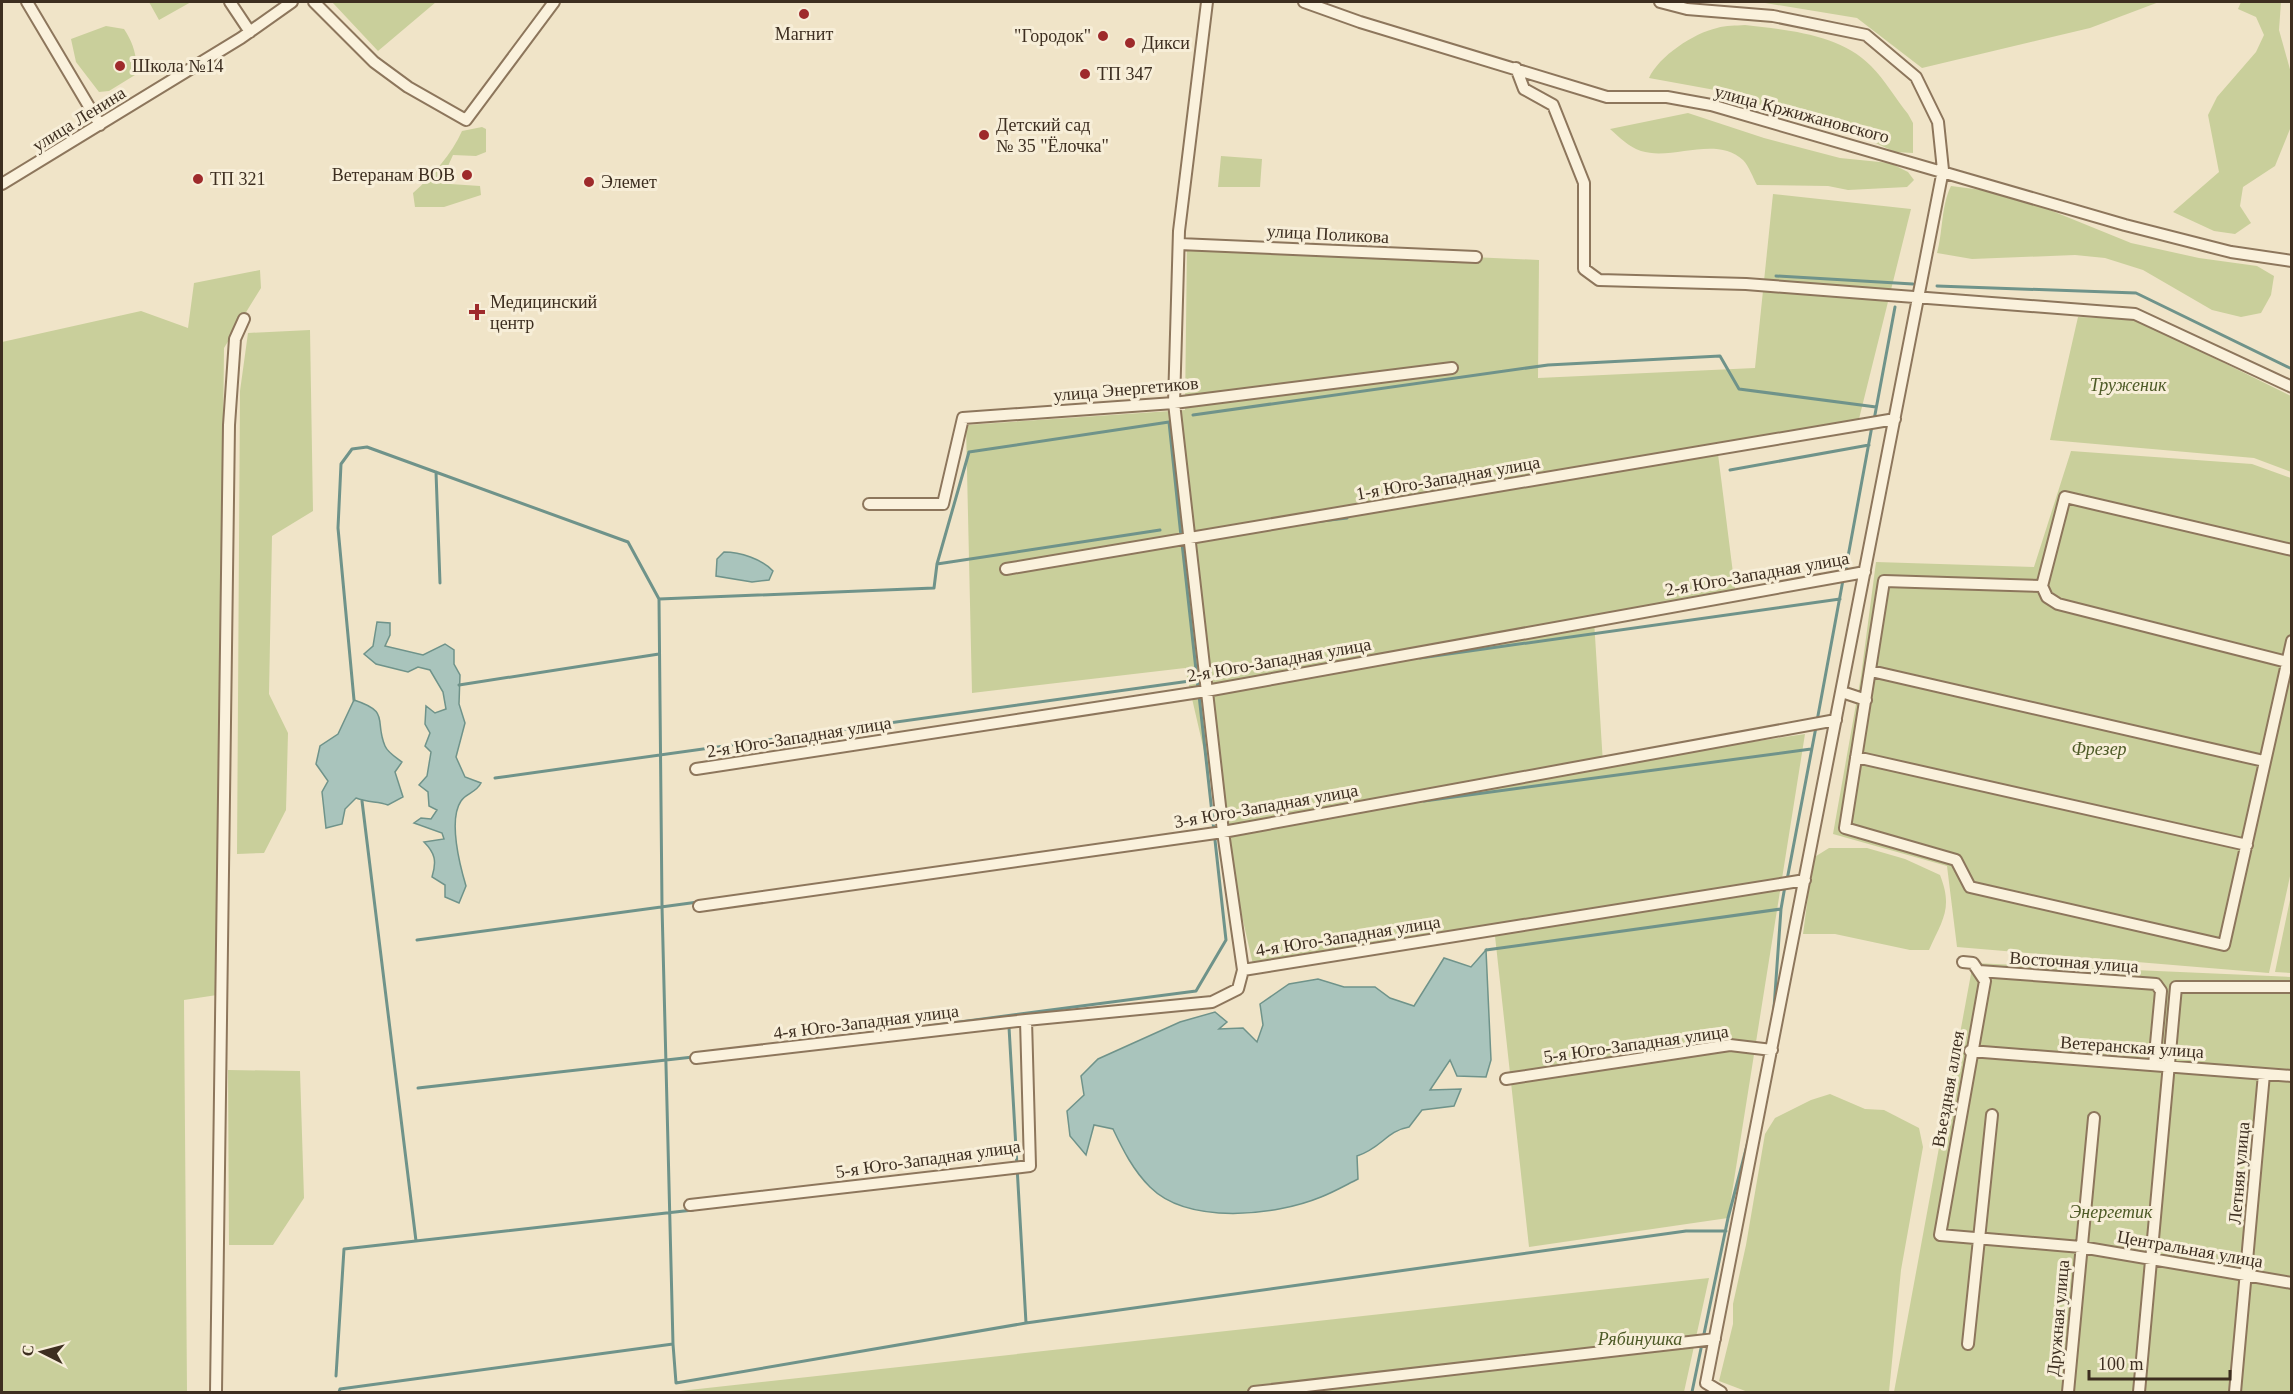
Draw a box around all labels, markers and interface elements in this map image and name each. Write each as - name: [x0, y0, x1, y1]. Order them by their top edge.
- marker: Магнит: [797, 7, 811, 21]
- place label: Магнит: [775, 24, 833, 44]
- place label: "Городок": [1014, 26, 1091, 46]
- marker: "Городок": [1096, 29, 1110, 43]
- place label: Дикси: [1142, 33, 1190, 53]
- marker: Дикси: [1123, 36, 1137, 50]
- place label: Школа №14: [132, 56, 223, 76]
- marker: Школа №14: [113, 59, 127, 73]
- place label: ТП 347: [1097, 64, 1153, 84]
- marker: ТП 347: [1078, 67, 1092, 81]
- street label: улица Кржижановского: [1712, 81, 1892, 147]
- street label: улица Ленина: [29, 82, 129, 156]
- place label: Детский сад № 35 "Ёлочка": [996, 115, 1109, 156]
- marker: Детский сад № 35 "Ёлочка": [977, 128, 991, 142]
- place label: Ветеранам ВОВ: [332, 165, 455, 185]
- marker: Ветеранам ВОВ: [460, 168, 474, 182]
- place label: ТП 321: [210, 169, 266, 189]
- marker: ТП 321: [191, 172, 205, 186]
- place label: Элемет: [601, 172, 657, 192]
- marker: Элемет: [582, 175, 596, 189]
- street label: улица Поликова: [1266, 221, 1390, 247]
- place label: Медицинский центр: [490, 292, 598, 333]
- marker: Медицинский центр: [468, 303, 486, 321]
- street label: улица Энергетиков: [1053, 373, 1199, 405]
- park label: Труженик: [2090, 375, 2167, 395]
- street label: 1-я Юго-Западная улица: [1354, 452, 1542, 504]
- street label: 2-я Юго-Западная улица: [1663, 548, 1851, 600]
- street label: 2-я Юго-Западная улица: [1185, 634, 1373, 686]
- street label: 2-я Юго-Западная улица: [705, 713, 893, 761]
- park label: Фрезер: [2071, 739, 2127, 759]
- street label: 3-я Юго-Западная улица: [1172, 780, 1360, 832]
- street label: 4-я Юго-Западная улица: [1254, 912, 1442, 960]
- street label: Восточная улица: [2009, 948, 2139, 976]
- street label: 4-я Юго-Западная улица: [772, 1001, 960, 1043]
- street label: 5-я Юго-Западная улица: [1542, 1021, 1730, 1067]
- street label: Въездная аллея: [1928, 1029, 1968, 1149]
- street label: Ветеранская улица: [2059, 1032, 2205, 1062]
- street label: Летняя улица: [2225, 1121, 2253, 1225]
- street label: 5-я Юго-Западная улица: [834, 1136, 1022, 1182]
- park label: Энергетик: [2070, 1202, 2153, 1222]
- street label: Центральная улица: [2115, 1226, 2265, 1272]
- street label: Дружная улица: [2043, 1259, 2073, 1377]
- north arrow: [12, 1322, 72, 1382]
- park label: Рябинушка: [1597, 1329, 1682, 1349]
- scale bar: [2089, 1343, 2230, 1381]
- text: С: [19, 1344, 37, 1357]
- text: 100 m: [2098, 1354, 2144, 1374]

